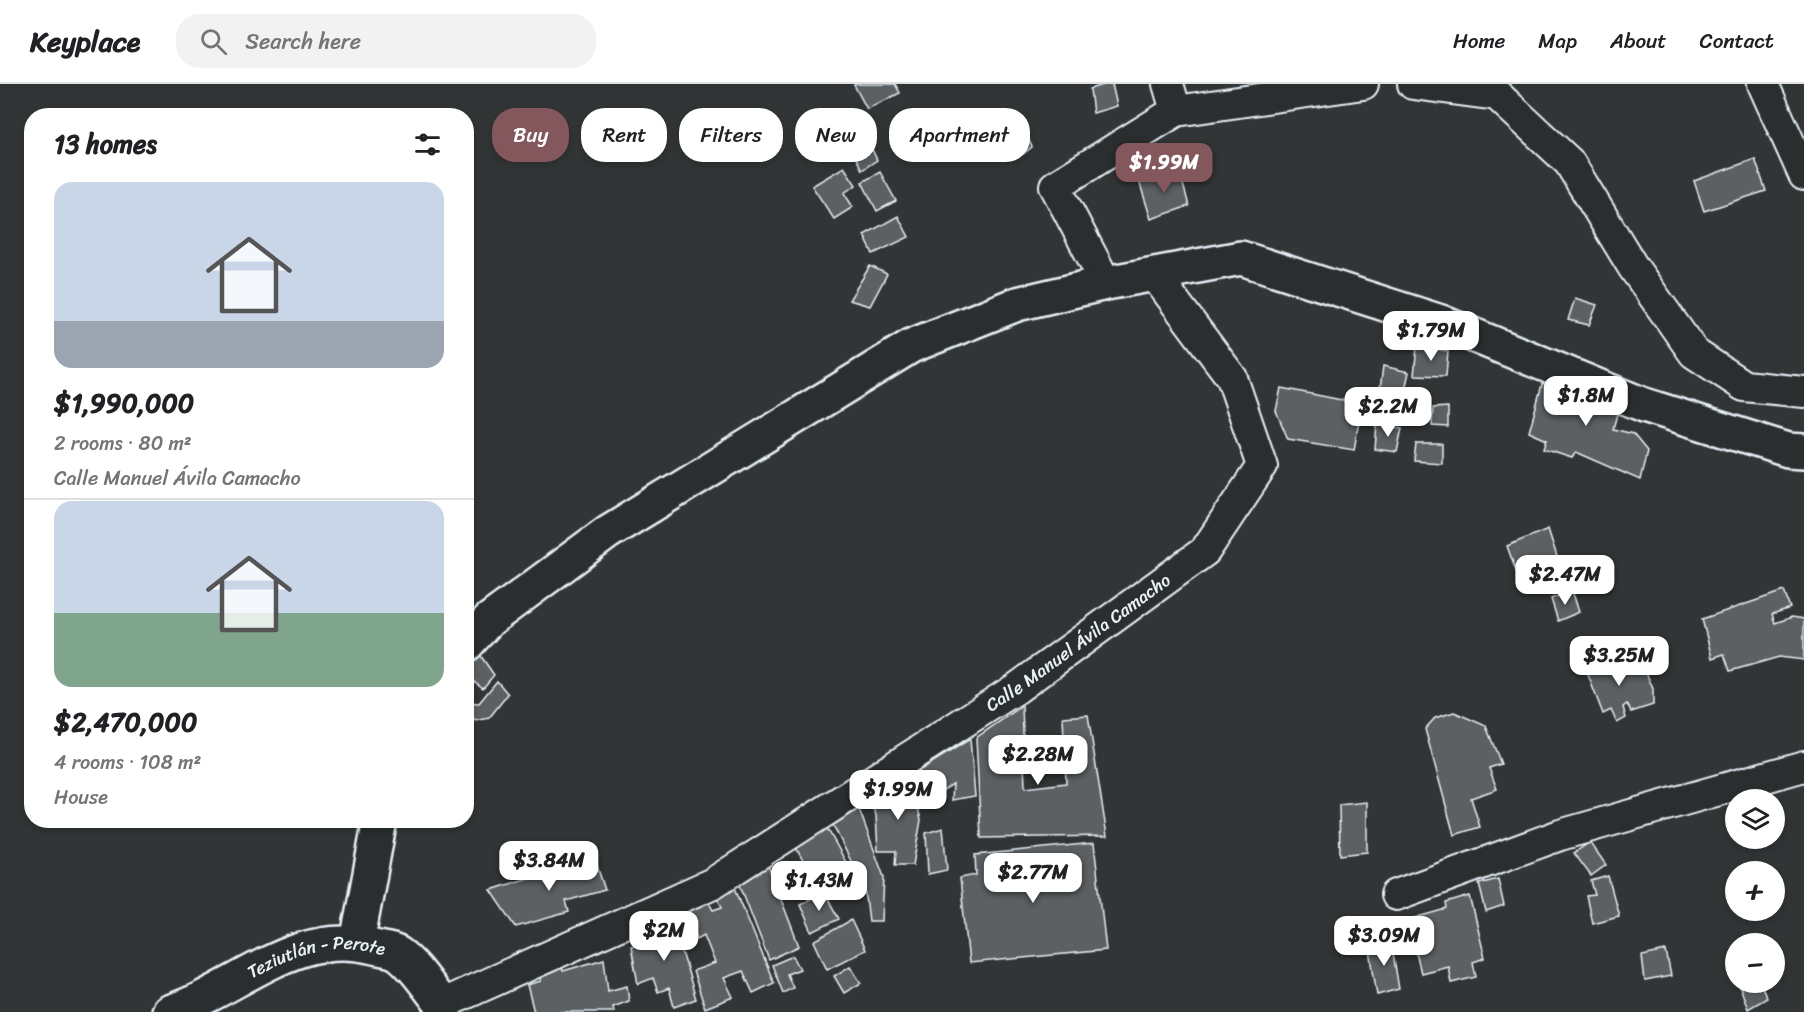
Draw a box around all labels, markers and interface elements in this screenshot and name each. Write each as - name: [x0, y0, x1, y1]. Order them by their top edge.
- search box: [176, 14, 596, 68]
- text: Keyplace: [30, 17, 140, 66]
- text: Search here: [245, 22, 361, 61]
- text: Home: [1453, 22, 1505, 60]
- text: Map: [1538, 22, 1577, 60]
- text: About: [1610, 22, 1667, 60]
- text: Contact: [1700, 22, 1774, 60]
- icon: search: [197, 25, 230, 58]
- chip: Buy: [492, 108, 569, 162]
- chip: Rent: [581, 108, 667, 162]
- chip: Filters: [679, 108, 783, 162]
- chip: New: [795, 108, 877, 162]
- chip: Apartment: [889, 108, 1030, 162]
- text: 13 homes: [54, 121, 157, 167]
- icon: filters: [411, 128, 444, 161]
- pin: $1.99M: [1115, 143, 1213, 194]
- text: $1.99M: [1130, 145, 1198, 180]
- icon: home: [195, 221, 303, 329]
- pin: $1.79M: [1382, 311, 1480, 362]
- text: $1.79M: [1397, 313, 1465, 348]
- pin: $1.8M: [1544, 376, 1628, 427]
- text: $1.8M: [1558, 378, 1614, 413]
- text: $1,990,000: [54, 380, 194, 426]
- pin: $2.2M: [1346, 387, 1430, 438]
- text: $2.2M: [1359, 389, 1417, 424]
- text: 2 rooms · 80 m²: [54, 426, 192, 461]
- text: Calle Manuel Ávila Camacho: [54, 461, 301, 496]
- icon: home: [195, 540, 303, 648]
- pin: $2.47M: [1516, 555, 1614, 606]
- text: $2.47M: [1529, 557, 1601, 592]
- street label: Calle Manuel Ávila Camacho: [979, 565, 1178, 720]
- pin: $3.25M: [1570, 636, 1668, 687]
- text: $3.25M: [1584, 638, 1654, 673]
- text: $2,470,000: [54, 699, 197, 745]
- pin: $2.28M: [989, 735, 1087, 786]
- text: $2.28M: [1003, 737, 1073, 772]
- text: 4 rooms · 108 m²: [54, 745, 201, 780]
- pin: $1.99M: [849, 770, 947, 821]
- text: $1.99M: [864, 772, 932, 807]
- text: House: [54, 780, 108, 815]
- map controls: [1725, 789, 1785, 993]
- button: layers: [1725, 789, 1785, 849]
- pin: $3.84M: [500, 841, 598, 892]
- text: $3.84M: [513, 843, 585, 878]
- pin: $2.77M: [984, 853, 1082, 904]
- text: $2.77M: [998, 855, 1068, 890]
- pin: $1.43M: [770, 861, 868, 912]
- button: +: [1725, 861, 1785, 921]
- text: $1.43M: [785, 863, 853, 898]
- pin: $2M: [635, 911, 693, 962]
- text: $2M: [643, 913, 685, 948]
- pin: $3.09M: [1335, 916, 1433, 967]
- text: $3.09M: [1348, 918, 1420, 953]
- street label: Teziutlán - Perote: [241, 927, 388, 988]
- button: −: [1725, 933, 1785, 993]

